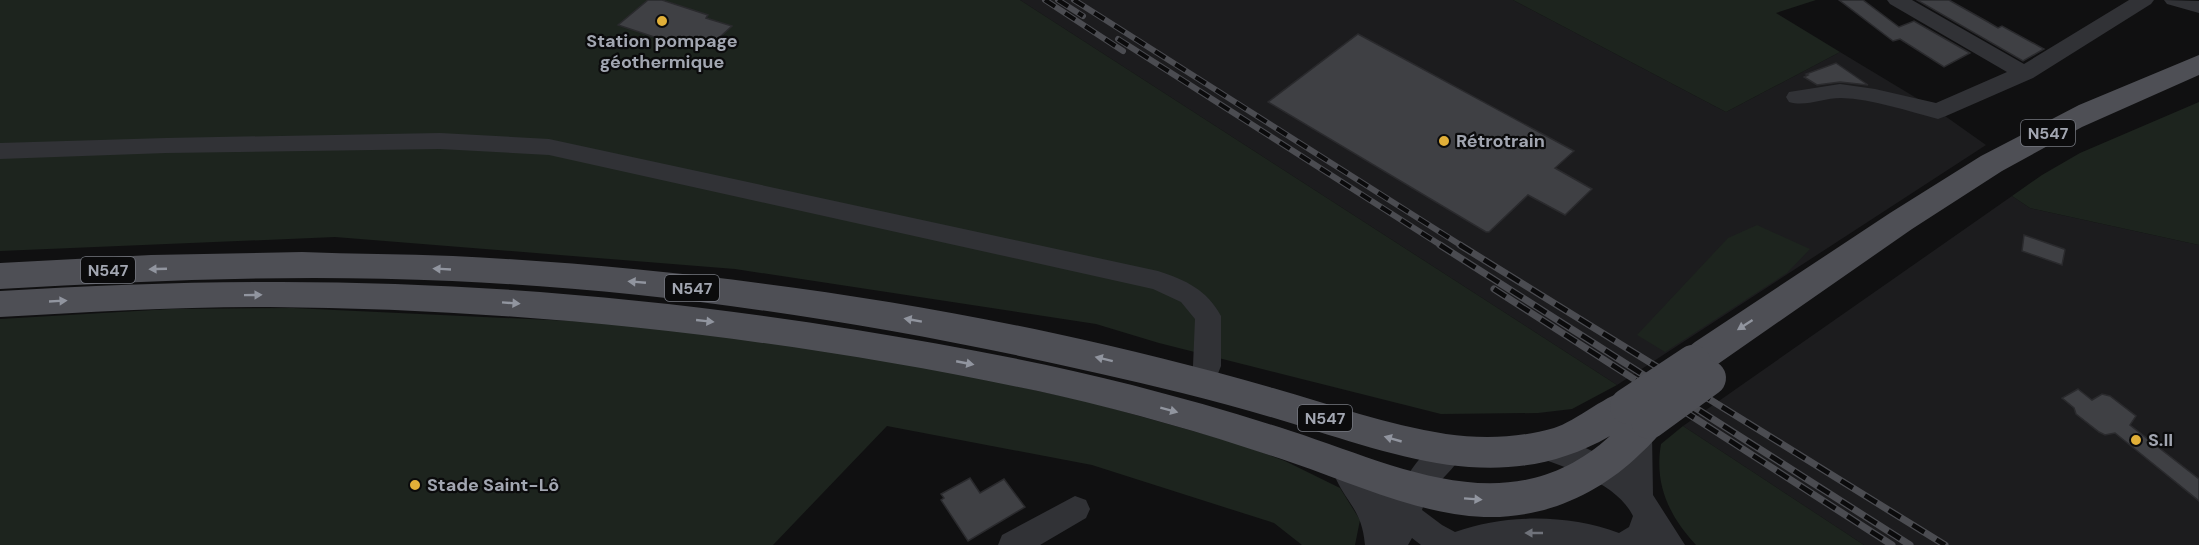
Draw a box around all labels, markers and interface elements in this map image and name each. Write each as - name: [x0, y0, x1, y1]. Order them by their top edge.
- marker: Station pompage géothermique: [655, 14, 669, 28]
- place label: Station pompage géothermique: [586, 29, 738, 74]
- road number: N547: [2021, 120, 2075, 146]
- place label: Rétrotrain: [1456, 129, 1545, 153]
- marker: Rétrotrain: [1437, 134, 1451, 148]
- road number: N547: [81, 257, 135, 283]
- one-way arrow: [149, 264, 168, 273]
- one-way arrow: [433, 265, 452, 274]
- road number: N547: [665, 275, 719, 301]
- one-way arrow: [627, 277, 646, 287]
- one-way arrow: [244, 290, 263, 300]
- one-way arrow: [49, 297, 68, 306]
- one-way arrow: [502, 298, 521, 307]
- one-way arrow: [903, 315, 922, 324]
- one-way arrow: [696, 316, 715, 326]
- one-way arrow: [1737, 319, 1753, 330]
- one-way arrow: [1095, 353, 1113, 363]
- one-way arrow: [956, 359, 975, 368]
- road number: N547: [1298, 405, 1352, 431]
- one-way arrow: [1160, 406, 1178, 415]
- place label: S.II: [2148, 428, 2173, 452]
- marker: S.II: [2129, 433, 2143, 447]
- one-way arrow: [1384, 434, 1402, 443]
- place label: Stade Saint-Lô: [427, 473, 559, 497]
- marker: Stade Saint-Lô: [408, 478, 422, 492]
- one-way arrow: [1464, 494, 1483, 504]
- one-way arrow: [1525, 528, 1544, 538]

